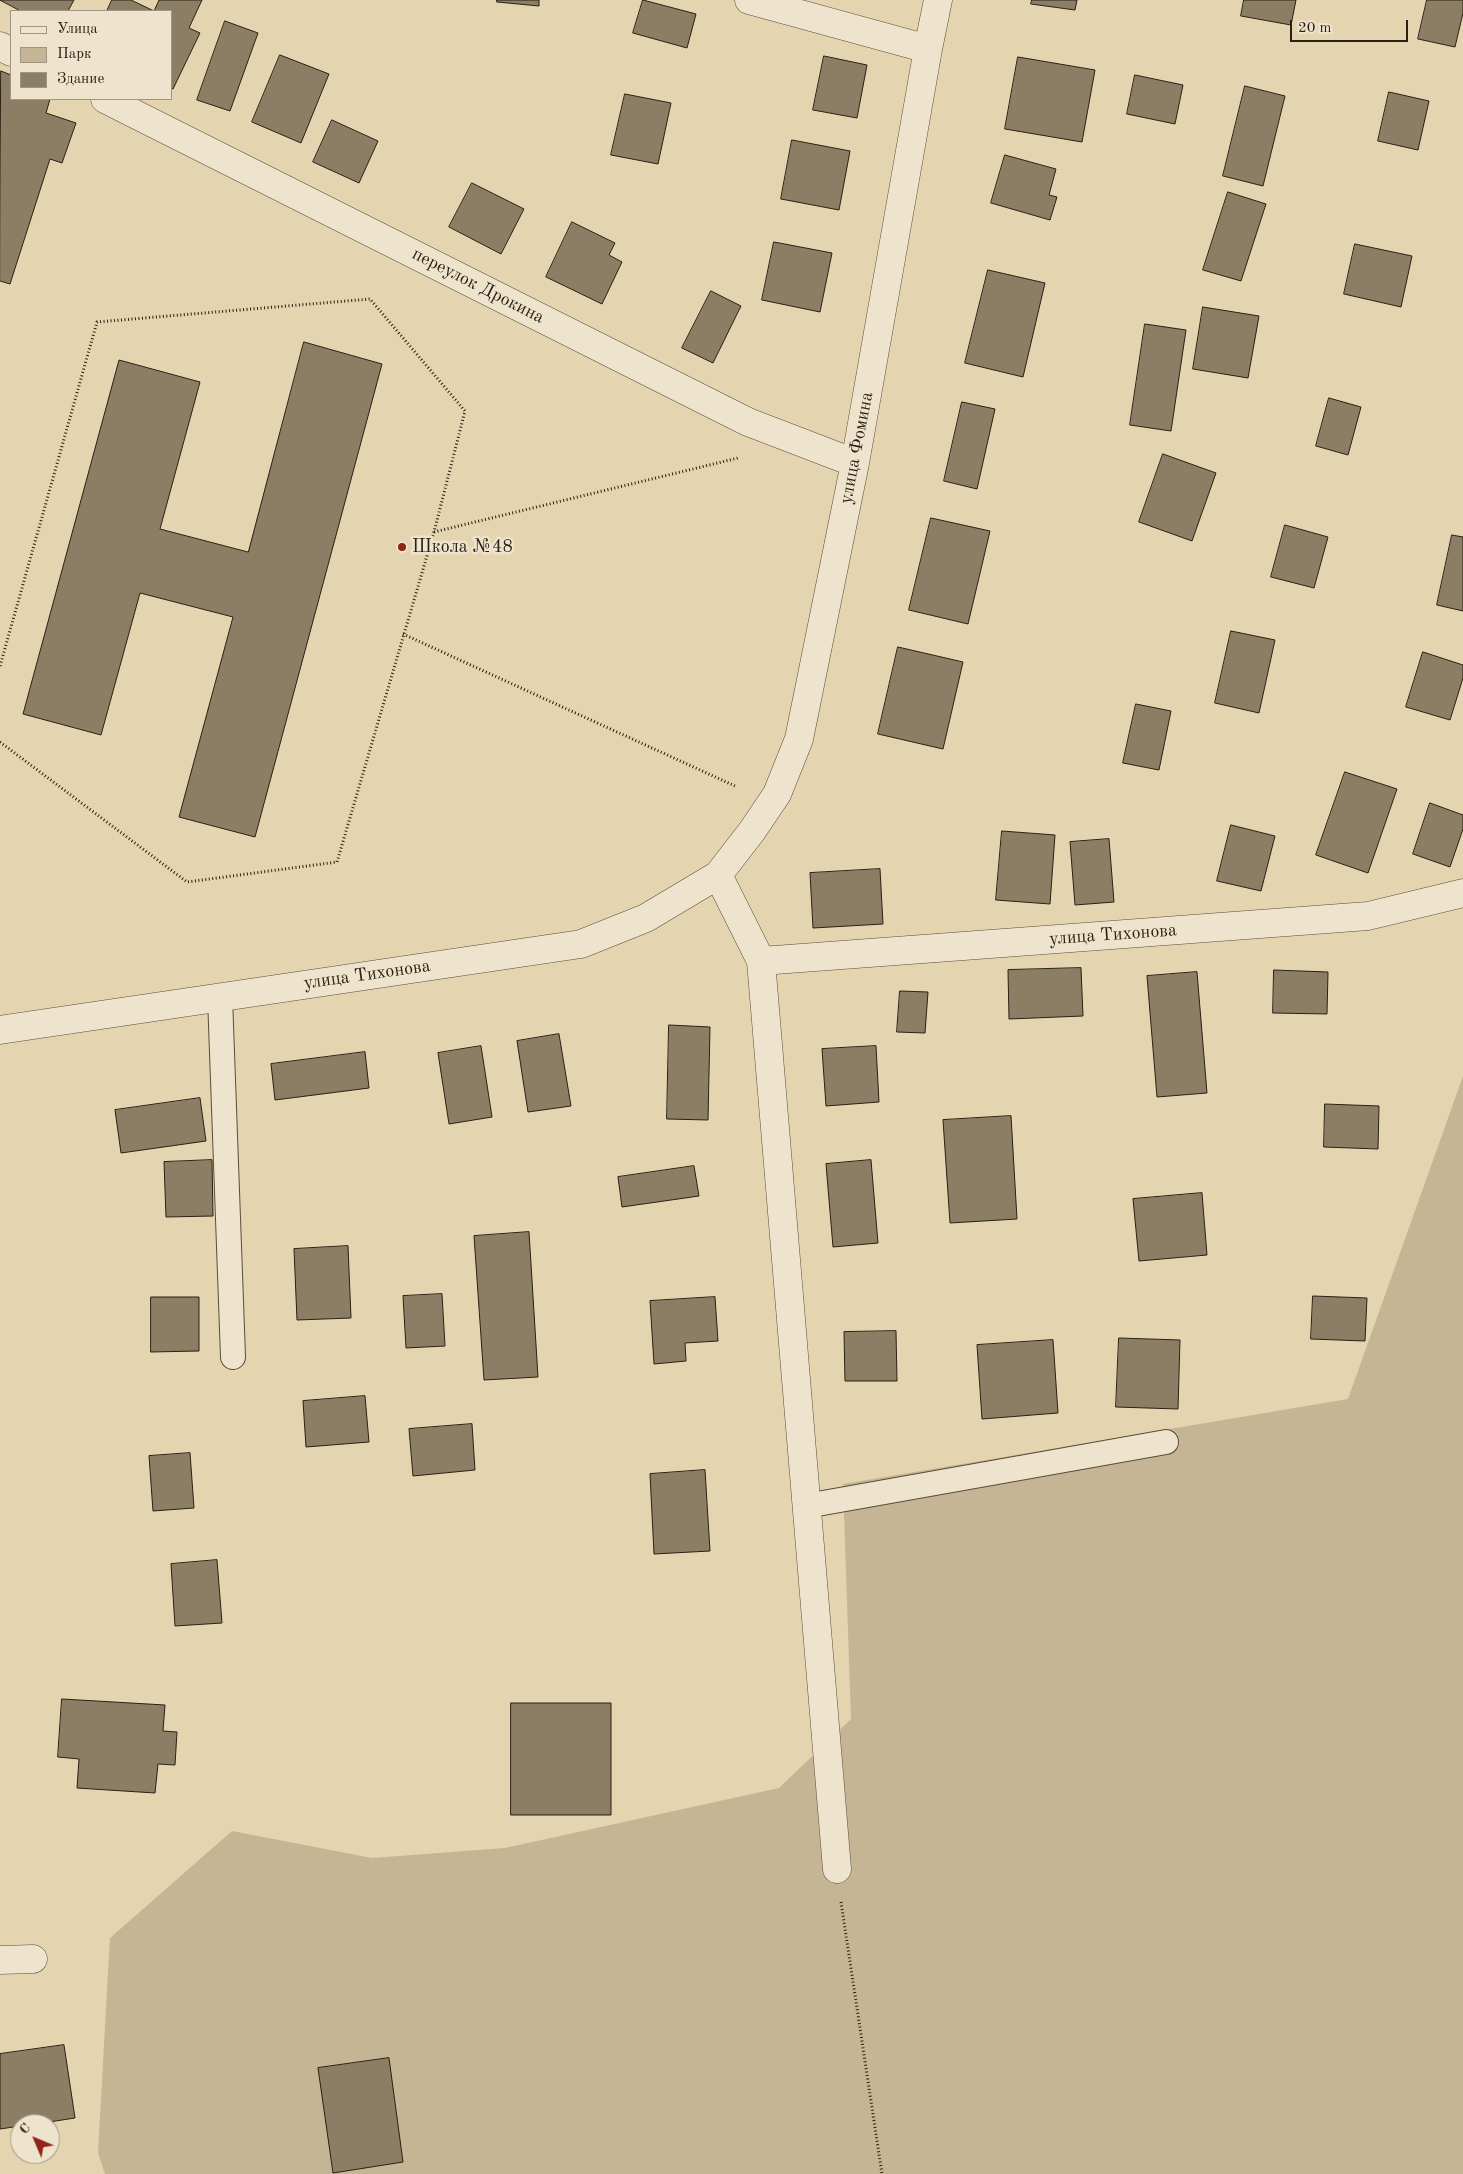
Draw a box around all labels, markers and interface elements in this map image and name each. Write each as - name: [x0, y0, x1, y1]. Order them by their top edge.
- legend: [10, 10, 172, 100]
- scale bar: [1293, 10, 1410, 42]
- text: 20 m: [1298, 21, 1332, 36]
- text: Улица: [57, 22, 98, 37]
- text: Парк: [57, 47, 92, 62]
- text: Здание: [57, 72, 104, 87]
- street label: переулок Дрокина: [408, 243, 548, 329]
- street label: улица Фомина: [836, 390, 878, 506]
- place label: Школа №48: [412, 536, 513, 558]
- marker: Школа №48: [396, 541, 408, 553]
- street label: улица Тихонова: [1049, 920, 1177, 950]
- street label: улица Тихонова: [302, 955, 432, 995]
- north arrow: [10, 2114, 60, 2164]
- text: С: [17, 2121, 33, 2137]

